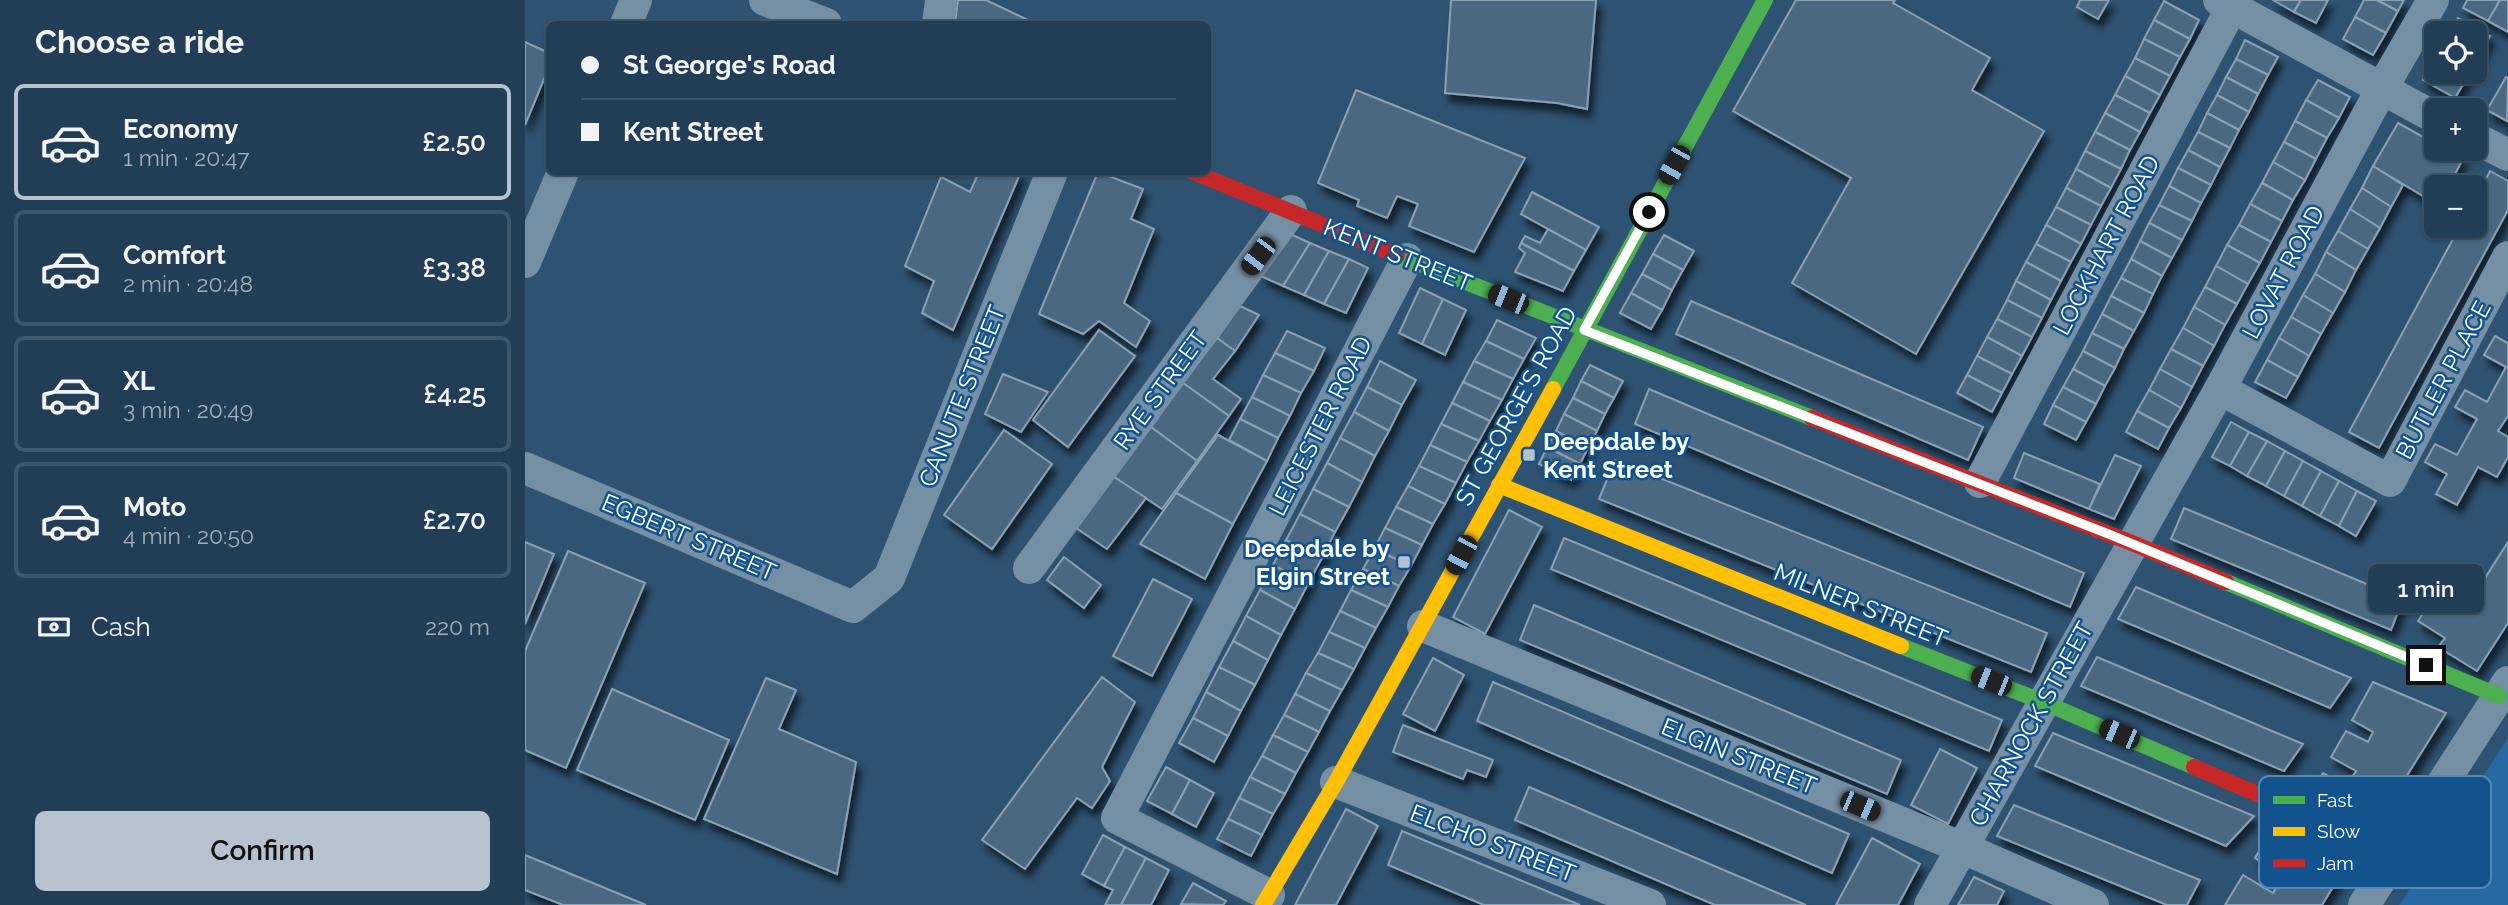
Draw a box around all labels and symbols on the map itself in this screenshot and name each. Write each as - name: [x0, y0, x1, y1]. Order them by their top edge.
- car: [1655, 142, 1694, 188]
- street label: LOCKHART ROAD: [2046, 150, 2166, 340]
- route start: [1633, 196, 1665, 228]
- street label: LOVAT ROAD: [2236, 200, 2330, 344]
- street label: KENT STREET: [1320, 212, 1477, 298]
- car: [1237, 233, 1280, 279]
- car: [1485, 281, 1532, 317]
- street label: BUTLER PLACE: [2389, 296, 2497, 464]
- street label: CANUTE STREET: [912, 301, 1012, 491]
- street label: ST GEORGE'S ROAD: [1449, 301, 1583, 511]
- street label: RYE STREET: [1107, 325, 1213, 455]
- street label: LEICESTER ROAD: [1262, 331, 1378, 521]
- place label: Deepdale by Kent Street: [1543, 427, 1689, 484]
- marker: Deepdale by Kent Street: [1521, 447, 1537, 463]
- street label: EGBERT STREET: [598, 487, 781, 587]
- car: [1442, 532, 1481, 578]
- place label: Deepdale by Elgin Street: [1244, 534, 1390, 591]
- marker: Deepdale by Elgin Street: [1396, 554, 1412, 570]
- street label: MILNER STREET: [1770, 557, 1952, 653]
- callout: 1 min: [2368, 564, 2484, 612]
- street label: CHARNOCK STREET: [1963, 616, 2099, 831]
- route end: [2410, 649, 2442, 681]
- car: [1968, 663, 2015, 699]
- street label: ELGIN STREET: [1657, 712, 1821, 800]
- car: [2096, 716, 2143, 752]
- legend: [2259, 776, 2491, 888]
- car: [1837, 788, 1884, 824]
- text: Fast: [2317, 789, 2353, 811]
- street label: ELCHO STREET: [1406, 798, 1580, 888]
- text: Slow: [2317, 820, 2361, 842]
- text: Jam: [2317, 852, 2354, 874]

